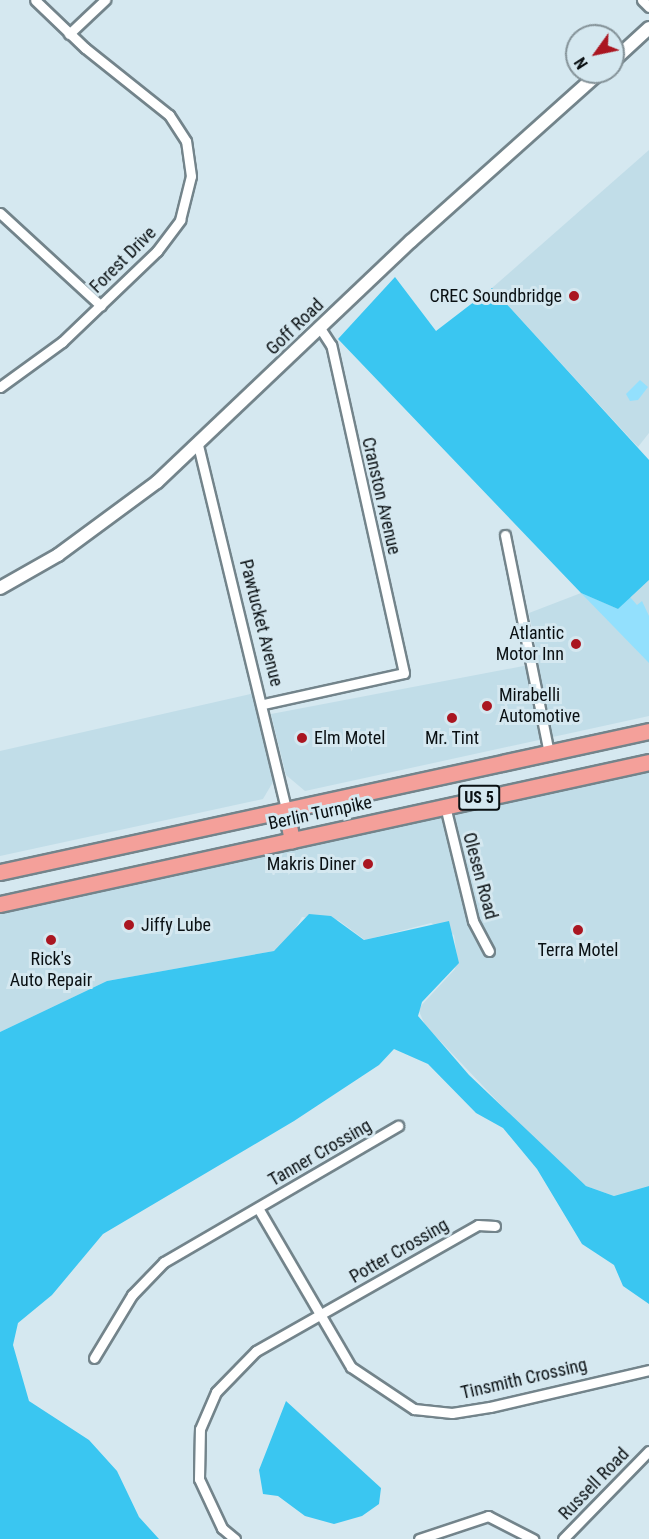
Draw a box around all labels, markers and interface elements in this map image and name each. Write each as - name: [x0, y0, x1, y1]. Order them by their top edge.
- north arrow: [565, 24, 625, 84]
- text: N: [571, 54, 592, 72]
- street label: Forest Drive: [85, 222, 161, 298]
- place label: CREC Soundbridge: [430, 285, 562, 307]
- marker: CREC Soundbridge: [567, 289, 581, 303]
- street label: Goff Road: [262, 294, 328, 360]
- street label: Cranston Avenue: [357, 435, 405, 557]
- street label: Pawtucket Avenue: [235, 557, 287, 689]
- place label: Atlantic Motor Inn: [496, 623, 564, 666]
- marker: Atlantic Motor Inn: [569, 637, 583, 651]
- place label: Mirabelli Automotive: [499, 685, 580, 728]
- marker: Mirabelli Automotive: [480, 699, 494, 713]
- marker: Mr. Tint: [445, 711, 459, 725]
- place label: Elm Motel: [314, 727, 385, 749]
- place label: Mr. Tint: [425, 727, 479, 749]
- marker: Elm Motel: [295, 731, 309, 745]
- road number: US 5: [458, 785, 500, 811]
- street label: Berlin Turnpike: [266, 791, 374, 835]
- street label: Olesen Road: [458, 830, 502, 922]
- place label: Makris Diner: [267, 853, 356, 875]
- marker: Makris Diner: [361, 857, 375, 871]
- place label: Jiffy Lube: [141, 914, 211, 936]
- marker: Jiffy Lube: [122, 918, 136, 932]
- marker: Terra Motel: [571, 923, 585, 937]
- marker: Rick's Auto Repair: [44, 933, 58, 947]
- place label: Terra Motel: [538, 939, 618, 961]
- place label: Rick's Auto Repair: [10, 949, 92, 992]
- street label: Tanner Crossing: [265, 1115, 375, 1191]
- street label: Potter Crossing: [346, 1214, 452, 1288]
- street label: Tinsmith Crossing: [459, 1354, 589, 1404]
- street label: Russell Road: [554, 1444, 634, 1524]

